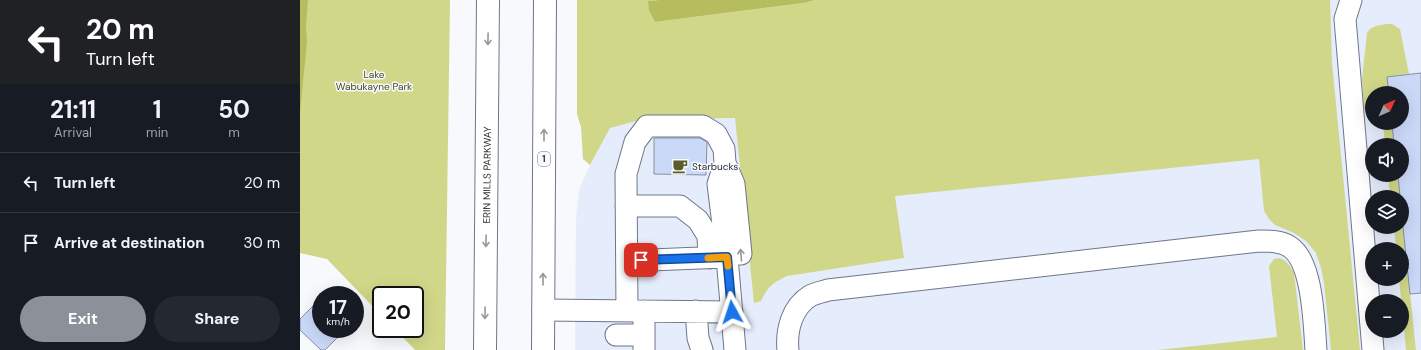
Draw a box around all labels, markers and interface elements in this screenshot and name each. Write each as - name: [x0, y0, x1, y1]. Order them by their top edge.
- text: 20 m: [86, 11, 155, 48]
- icon: left: [20, 16, 72, 68]
- one-way arrow: [484, 32, 492, 45]
- text: Turn left: [86, 47, 155, 71]
- park label: Lake Wabukayne Park: [336, 68, 412, 93]
- north arrow: [1365, 86, 1409, 130]
- map controls: [1365, 86, 1409, 338]
- text: 21:11: [50, 94, 96, 125]
- text: 1: [153, 94, 162, 125]
- text: 50: [218, 94, 250, 125]
- text: Arrival: [54, 124, 92, 141]
- text: min: [146, 124, 168, 141]
- text: m: [228, 124, 240, 141]
- street label: ERIN MILLS PARKWAY: [480, 126, 493, 224]
- one-way arrow: [540, 129, 548, 142]
- button: sound: [1365, 138, 1409, 182]
- road number: 1: [538, 152, 550, 166]
- cafe icon: Starbucks: [671, 157, 689, 175]
- place label: Starbucks: [692, 160, 738, 173]
- icon: left: [20, 172, 42, 194]
- text: Turn left: [54, 173, 115, 193]
- text: 20 m: [244, 173, 280, 193]
- button: layers: [1365, 190, 1409, 234]
- icon: arrive: [20, 232, 42, 254]
- text: Arrive at destination: [54, 233, 205, 253]
- text: 30 m: [244, 233, 280, 253]
- one-way arrow: [482, 234, 490, 247]
- button: +: [1365, 242, 1409, 286]
- pin: [624, 243, 658, 277]
- icon: arrive: [630, 249, 652, 271]
- one-way arrow: [737, 249, 744, 262]
- one-way arrow: [539, 273, 547, 286]
- speed limit sign: 20: [372, 286, 424, 338]
- position arrow: [711, 291, 753, 333]
- text: 17: [329, 294, 347, 320]
- button: −: [1365, 294, 1409, 338]
- button: Exit: [20, 296, 146, 342]
- button: Share: [154, 296, 280, 342]
- one-way arrow: [481, 306, 489, 319]
- text: km/h: [326, 315, 350, 328]

